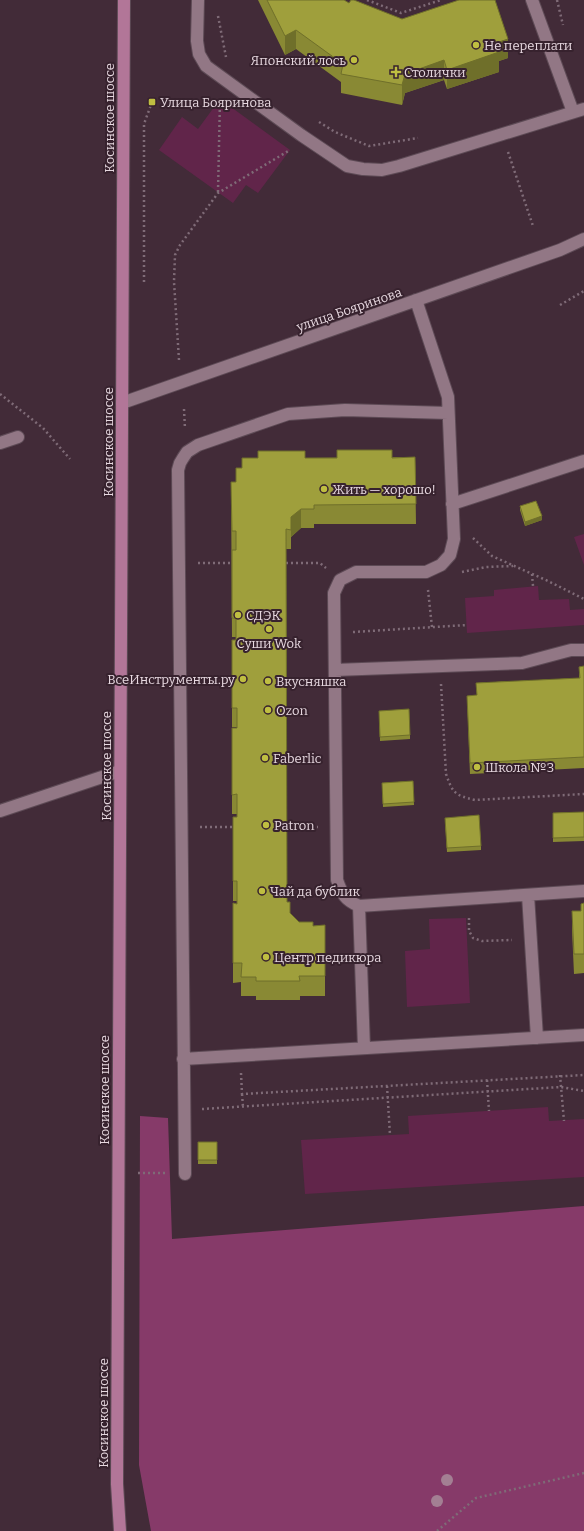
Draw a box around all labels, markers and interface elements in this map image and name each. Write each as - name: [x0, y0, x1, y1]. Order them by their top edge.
- place label: Не переплати: [484, 38, 573, 53]
- marker: Не переплати: [471, 40, 481, 50]
- place label: Японский лось: [251, 53, 346, 68]
- marker: Японский лось: [349, 55, 359, 65]
- street label: Косинское шоссе: [102, 63, 117, 173]
- place label: Столички: [404, 65, 466, 80]
- marker: Столички: [391, 67, 401, 77]
- place label: Улица Бояринова: [160, 95, 271, 110]
- marker: Улица Бояринова: [147, 97, 157, 107]
- street label: улица Бояринова: [294, 284, 404, 335]
- street label: Косинское шоссе: [101, 387, 116, 497]
- place label: Жить — хорошо!: [332, 482, 436, 497]
- marker: Жить — хорошо!: [319, 484, 329, 494]
- place label: СДЭК: [246, 608, 281, 623]
- marker: СДЭК: [233, 610, 243, 620]
- marker: Суши Wok: [264, 624, 274, 634]
- place label: Суши Wok: [237, 636, 302, 651]
- place label: ВсеИнструменты.ру: [107, 672, 235, 687]
- marker: ВсеИнструменты.ру: [238, 674, 248, 684]
- place label: Вкусняшка: [276, 674, 346, 689]
- marker: Вкусняшка: [263, 676, 273, 686]
- place label: Ozon: [276, 703, 308, 718]
- marker: Ozon: [263, 705, 273, 715]
- street label: Косинское шоссе: [99, 711, 114, 821]
- place label: Faberlic: [273, 751, 322, 766]
- marker: Faberlic: [260, 753, 270, 763]
- place label: Школа №3: [485, 760, 554, 775]
- marker: Школа №3: [472, 762, 482, 772]
- place label: Patron: [274, 818, 315, 833]
- marker: Patron: [261, 820, 271, 830]
- place label: Чай да бублик: [270, 884, 361, 899]
- marker: Чай да бублик: [257, 886, 267, 896]
- place label: Центр педикюра: [274, 950, 381, 965]
- marker: Центр педикюра: [261, 952, 271, 962]
- street label: Косинское шоссе: [97, 1035, 112, 1145]
- street label: Косинское шоссе: [96, 1358, 111, 1468]

